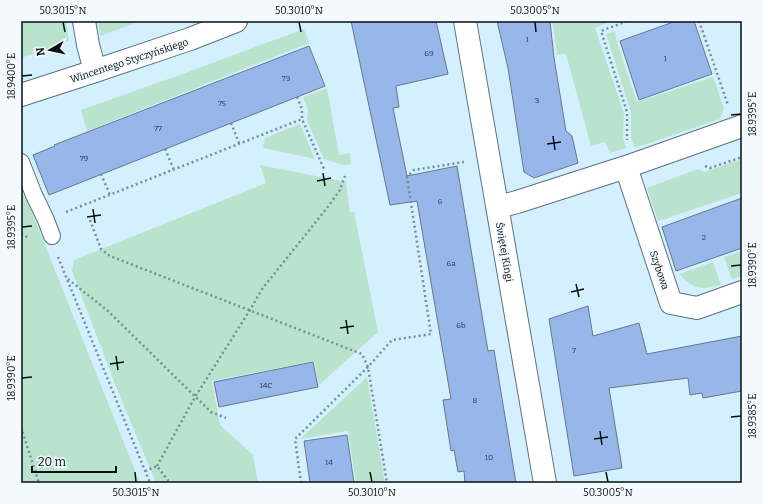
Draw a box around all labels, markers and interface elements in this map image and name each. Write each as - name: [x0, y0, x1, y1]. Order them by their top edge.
- text: 50.3015°N: [40, 5, 87, 17]
- text: 50.3010°N: [275, 5, 323, 17]
- text: 50.3005°N: [510, 5, 560, 17]
- north arrow: [30, 30, 70, 70]
- street label: Wincentego Styczyńskiego: [68, 35, 190, 86]
- house number: 1: [525, 35, 529, 44]
- text: N: [33, 46, 48, 57]
- house number: 69: [424, 49, 434, 58]
- text: 18.9400°E: [6, 53, 18, 99]
- house number: 1: [663, 54, 667, 63]
- house number: 73: [282, 74, 291, 83]
- text: 18.9395°E: [747, 92, 759, 136]
- house number: 3: [535, 96, 540, 105]
- house number: 75: [218, 99, 226, 108]
- house number: 77: [154, 124, 162, 133]
- house number: 79: [80, 154, 89, 163]
- house number: 6: [438, 197, 443, 206]
- text: 18.9395°E: [6, 205, 18, 249]
- street label: Świętej Kingi: [493, 221, 517, 283]
- house number: 2: [702, 233, 706, 242]
- text: 18.9390°E: [747, 242, 759, 288]
- street label: Szybowa: [647, 249, 671, 292]
- house number: 6a: [446, 259, 456, 268]
- house number: 6b: [456, 321, 466, 330]
- house number: 7: [572, 346, 576, 355]
- text: 18.9390°E: [6, 355, 18, 401]
- house number: 14C: [259, 381, 273, 390]
- text: 18.9385°E: [747, 394, 759, 438]
- house number: 8: [473, 396, 478, 405]
- scale bar: [32, 448, 116, 474]
- house number: 10: [485, 453, 493, 462]
- text: 20 m: [38, 455, 67, 469]
- house number: 14: [325, 458, 333, 467]
- text: 50.3015°N: [113, 487, 160, 499]
- text: 50.3010°N: [348, 487, 396, 499]
- text: 50.3005°N: [583, 487, 633, 499]

